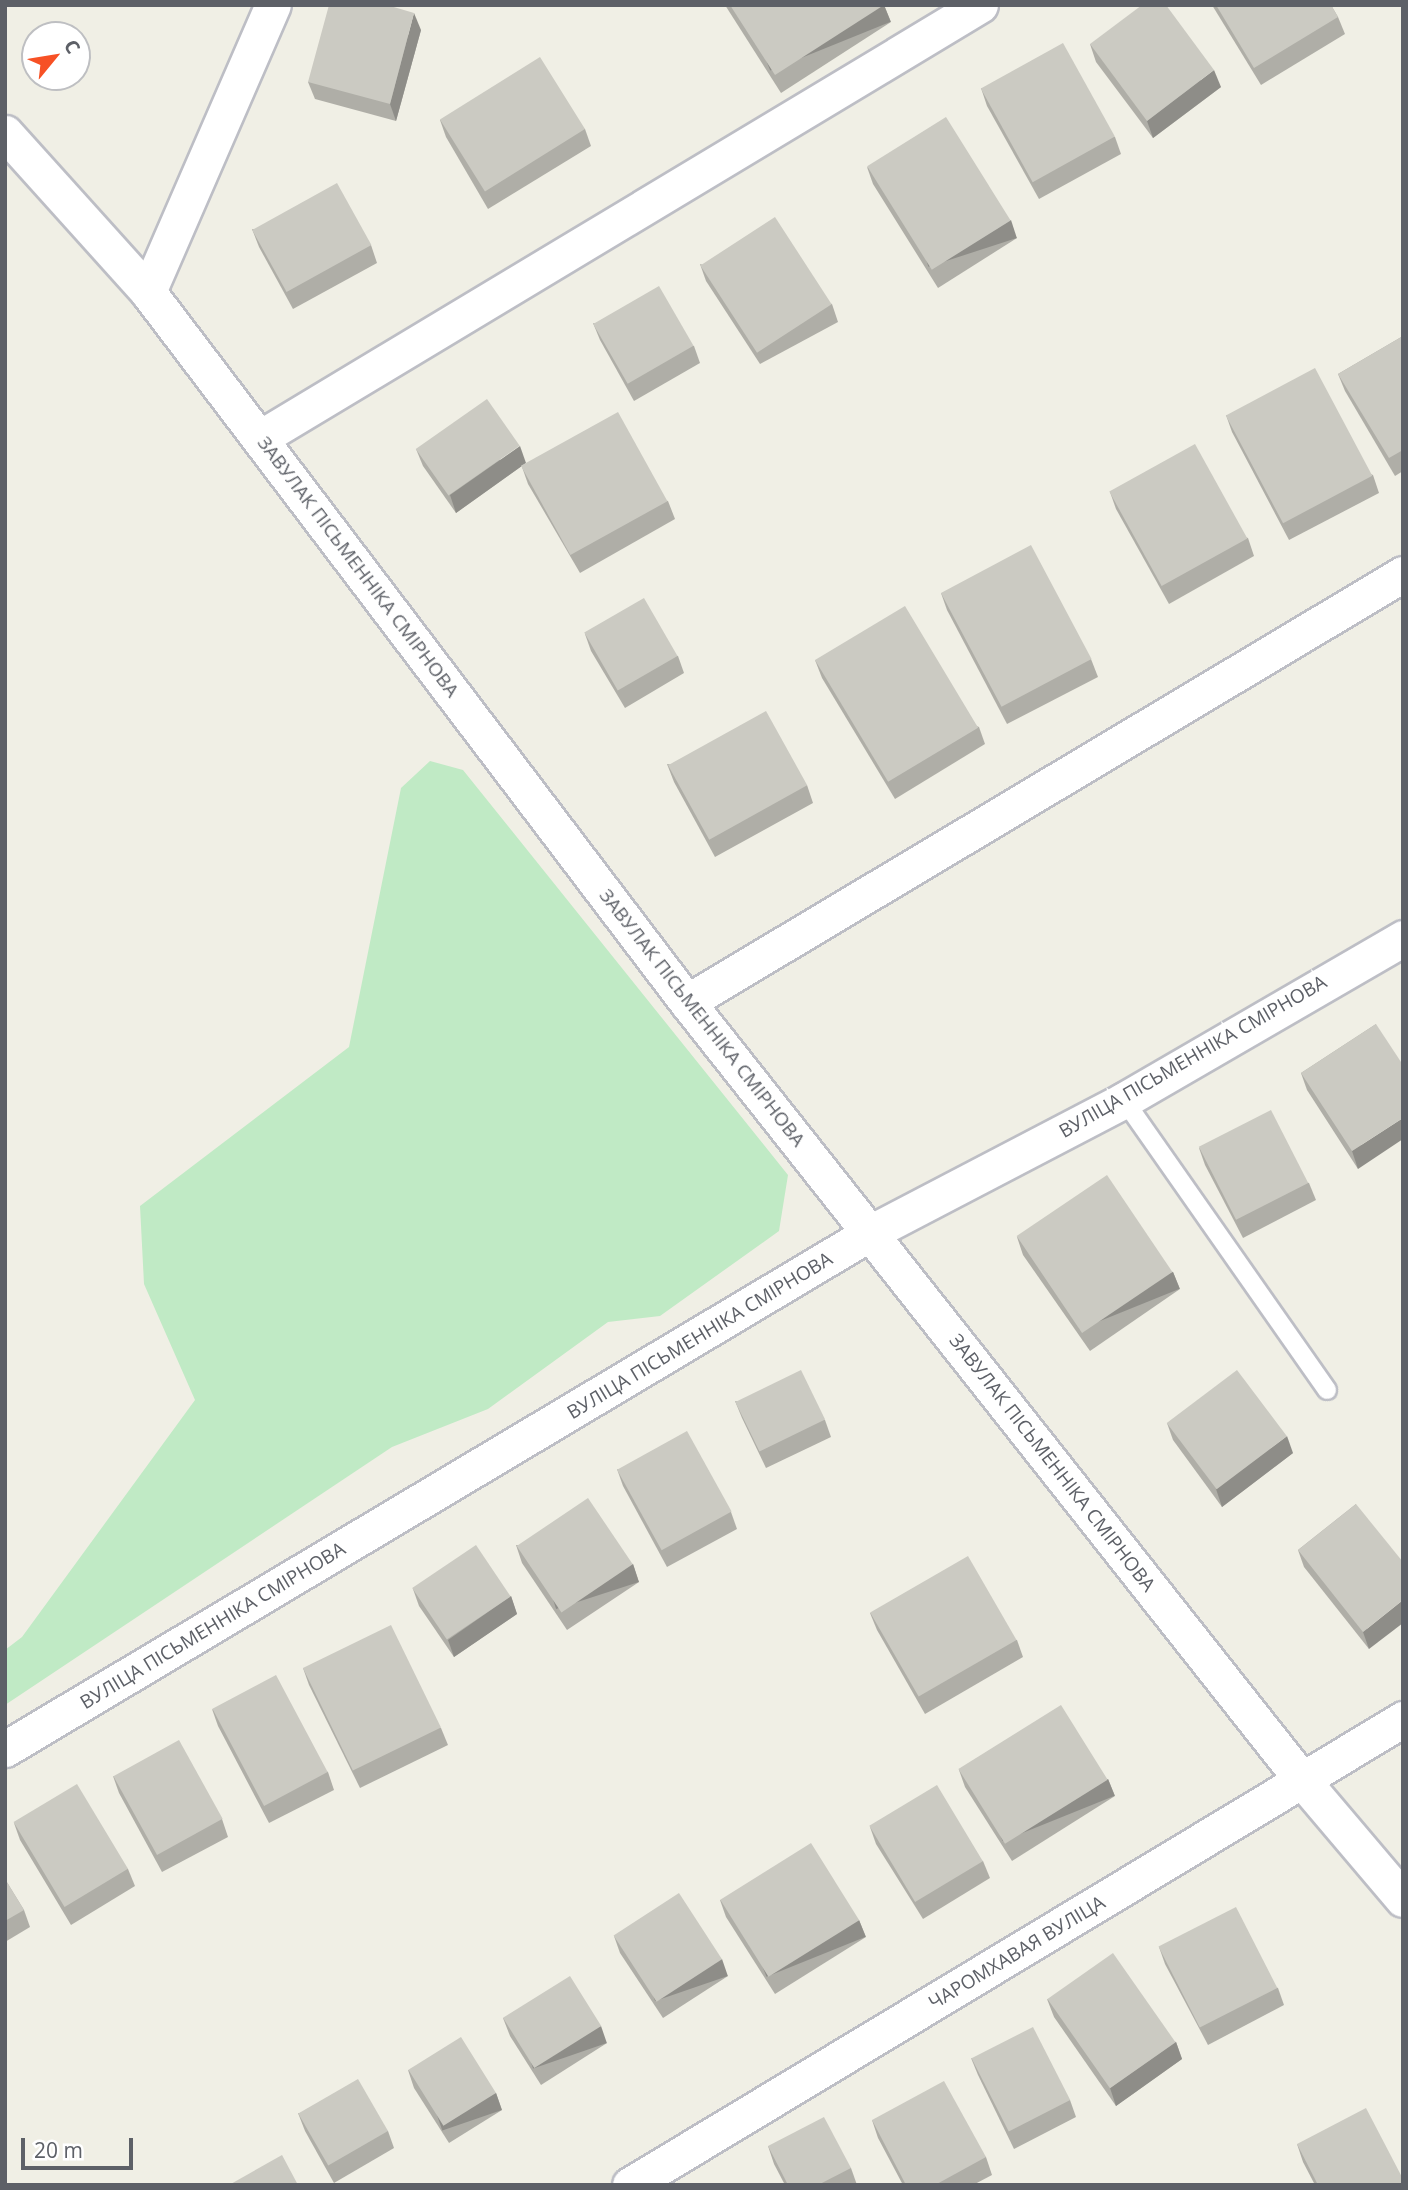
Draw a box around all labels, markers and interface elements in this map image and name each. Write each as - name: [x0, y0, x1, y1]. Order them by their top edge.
- north arrow: [21, 21, 91, 91]
- text: С: [58, 35, 87, 58]
- street label: ЗАВУЛАК ПІСЬМЕННІКА СМІРНОВА: [252, 432, 464, 702]
- street label: ЗАВУЛАК ПІСЬМЕННІКА СМІРНОВА: [594, 885, 810, 1151]
- street label: ВУЛІЦА ПІСЬМЕННІКА СМІРНОВА: [1055, 971, 1331, 1143]
- street label: ВУЛІЦА ПІСЬМЕННІКА СМІРНОВА: [563, 1248, 837, 1424]
- street label: ЗАВУЛАК ПІСЬМЕННІКА СМІРНОВА: [944, 1330, 1160, 1596]
- street label: ВУЛІЦА ПІСЬМЕННІКА СМІРНОВА: [76, 1538, 350, 1714]
- street label: ЧАРОМХАВАЯ ВУЛІЦА: [925, 1891, 1109, 2015]
- scale bar: [24, 2124, 136, 2168]
- text: 20 m: [34, 2136, 83, 2164]

